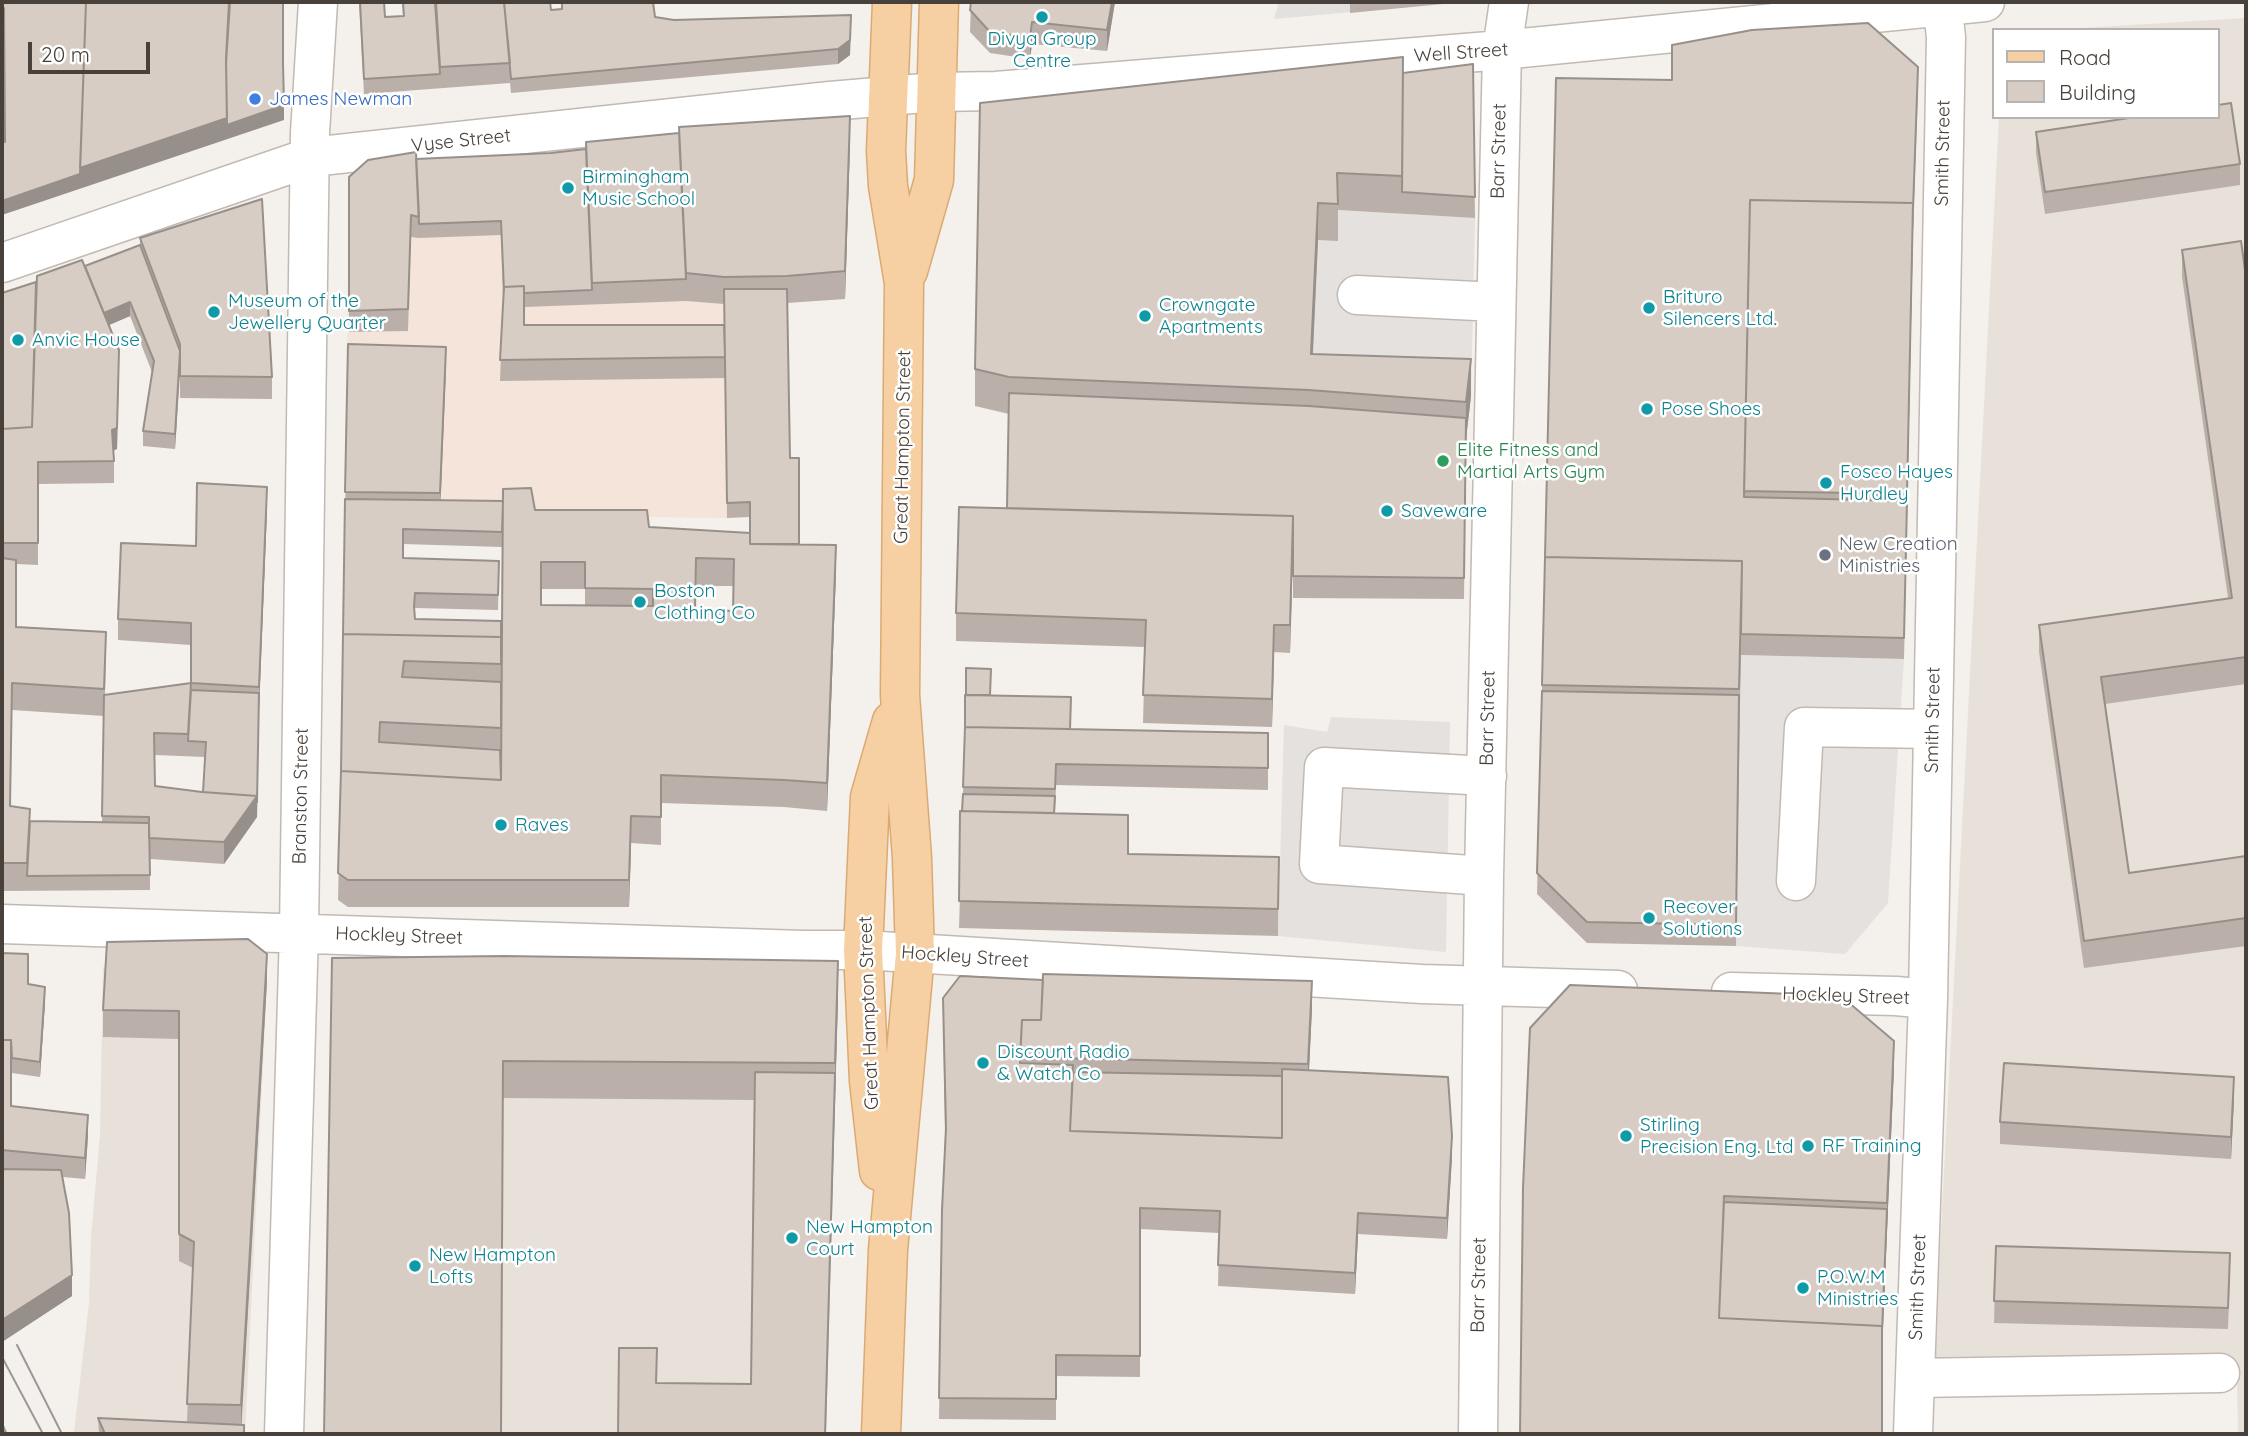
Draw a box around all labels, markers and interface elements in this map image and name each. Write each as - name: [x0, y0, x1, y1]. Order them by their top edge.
- marker: Divya Group Centre: [1034, 9, 1050, 25]
- scale bar: [32, 28, 154, 72]
- place label: Divya Group Centre: [987, 28, 1097, 72]
- legend: [1993, 28, 2220, 119]
- street label: Well Street: [1413, 38, 1509, 68]
- text: 20 m: [41, 41, 90, 67]
- text: Road: [2059, 44, 2111, 70]
- text: Building: [2059, 79, 2136, 105]
- place label: James Newman: [269, 88, 412, 110]
- marker: James Newman: [247, 91, 263, 107]
- street label: Smith Street: [1931, 100, 1955, 206]
- street label: Barr Street: [1487, 103, 1511, 199]
- street label: Vyse Street: [410, 124, 512, 158]
- place label: Birmingham Music School: [582, 166, 695, 210]
- marker: Birmingham Music School: [560, 180, 576, 196]
- place label: Brituro Silencers Ltd.: [1663, 286, 1777, 330]
- place label: Museum of the Jewellery Quarter: [228, 290, 386, 334]
- place label: Crowngate Apartments: [1159, 294, 1263, 338]
- marker: Brituro Silencers Ltd.: [1641, 300, 1657, 316]
- marker: Museum of the Jewellery Quarter: [206, 304, 222, 320]
- marker: Crowngate Apartments: [1137, 308, 1153, 324]
- place label: Anvic House: [32, 329, 140, 351]
- marker: Anvic House: [10, 332, 26, 348]
- street label: Great Hampton Street: [890, 350, 916, 544]
- place label: Pose Shoes: [1661, 398, 1761, 420]
- marker: Pose Shoes: [1639, 401, 1655, 417]
- place label: Elite Fitness and Martial Arts Gym: [1457, 439, 1605, 483]
- marker: Elite Fitness and Martial Arts Gym: [1435, 453, 1451, 469]
- place label: Fosco Hayes Hurdley: [1840, 461, 1953, 505]
- marker: Fosco Hayes Hurdley: [1818, 475, 1834, 491]
- place label: Saveware: [1401, 500, 1487, 522]
- marker: Saveware: [1379, 503, 1395, 519]
- place label: New Creation Ministries: [1839, 533, 1958, 577]
- marker: New Creation Ministries: [1817, 547, 1833, 563]
- place label: Boston Clothing Co: [654, 580, 755, 624]
- marker: Boston Clothing Co: [632, 594, 648, 610]
- street label: Smith Street: [1921, 667, 1945, 773]
- street label: Barr Street: [1476, 670, 1500, 766]
- street label: Branston Street: [288, 727, 314, 865]
- place label: Raves: [515, 814, 569, 836]
- marker: Raves: [493, 817, 509, 833]
- place label: Recover Solutions: [1663, 896, 1742, 940]
- marker: Recover Solutions: [1641, 910, 1657, 926]
- street label: Great Hampton Street: [854, 916, 884, 1110]
- street label: Hockley Street: [335, 922, 463, 950]
- street label: Hockley Street: [900, 941, 1030, 973]
- street label: Hockley Street: [1782, 982, 1910, 1010]
- place label: Discount Radio & Watch Co: [997, 1041, 1130, 1085]
- marker: Discount Radio & Watch Co: [975, 1055, 991, 1071]
- place label: Stirling Precision Eng. Ltd: [1640, 1114, 1794, 1158]
- marker: Stirling Precision Eng. Ltd: [1618, 1128, 1634, 1144]
- place label: RF Training: [1822, 1135, 1922, 1157]
- marker: RF Training: [1800, 1138, 1816, 1154]
- place label: New Hampton Court: [806, 1216, 933, 1260]
- marker: New Hampton Court: [784, 1230, 800, 1246]
- street label: Smith Street: [1905, 1233, 1931, 1341]
- street label: Barr Street: [1467, 1237, 1491, 1333]
- place label: New Hampton Lofts: [429, 1244, 556, 1288]
- marker: New Hampton Lofts: [407, 1258, 423, 1274]
- place label: P.O.W.M Ministries: [1817, 1266, 1898, 1310]
- marker: P.O.W.M Ministries: [1795, 1280, 1811, 1296]

